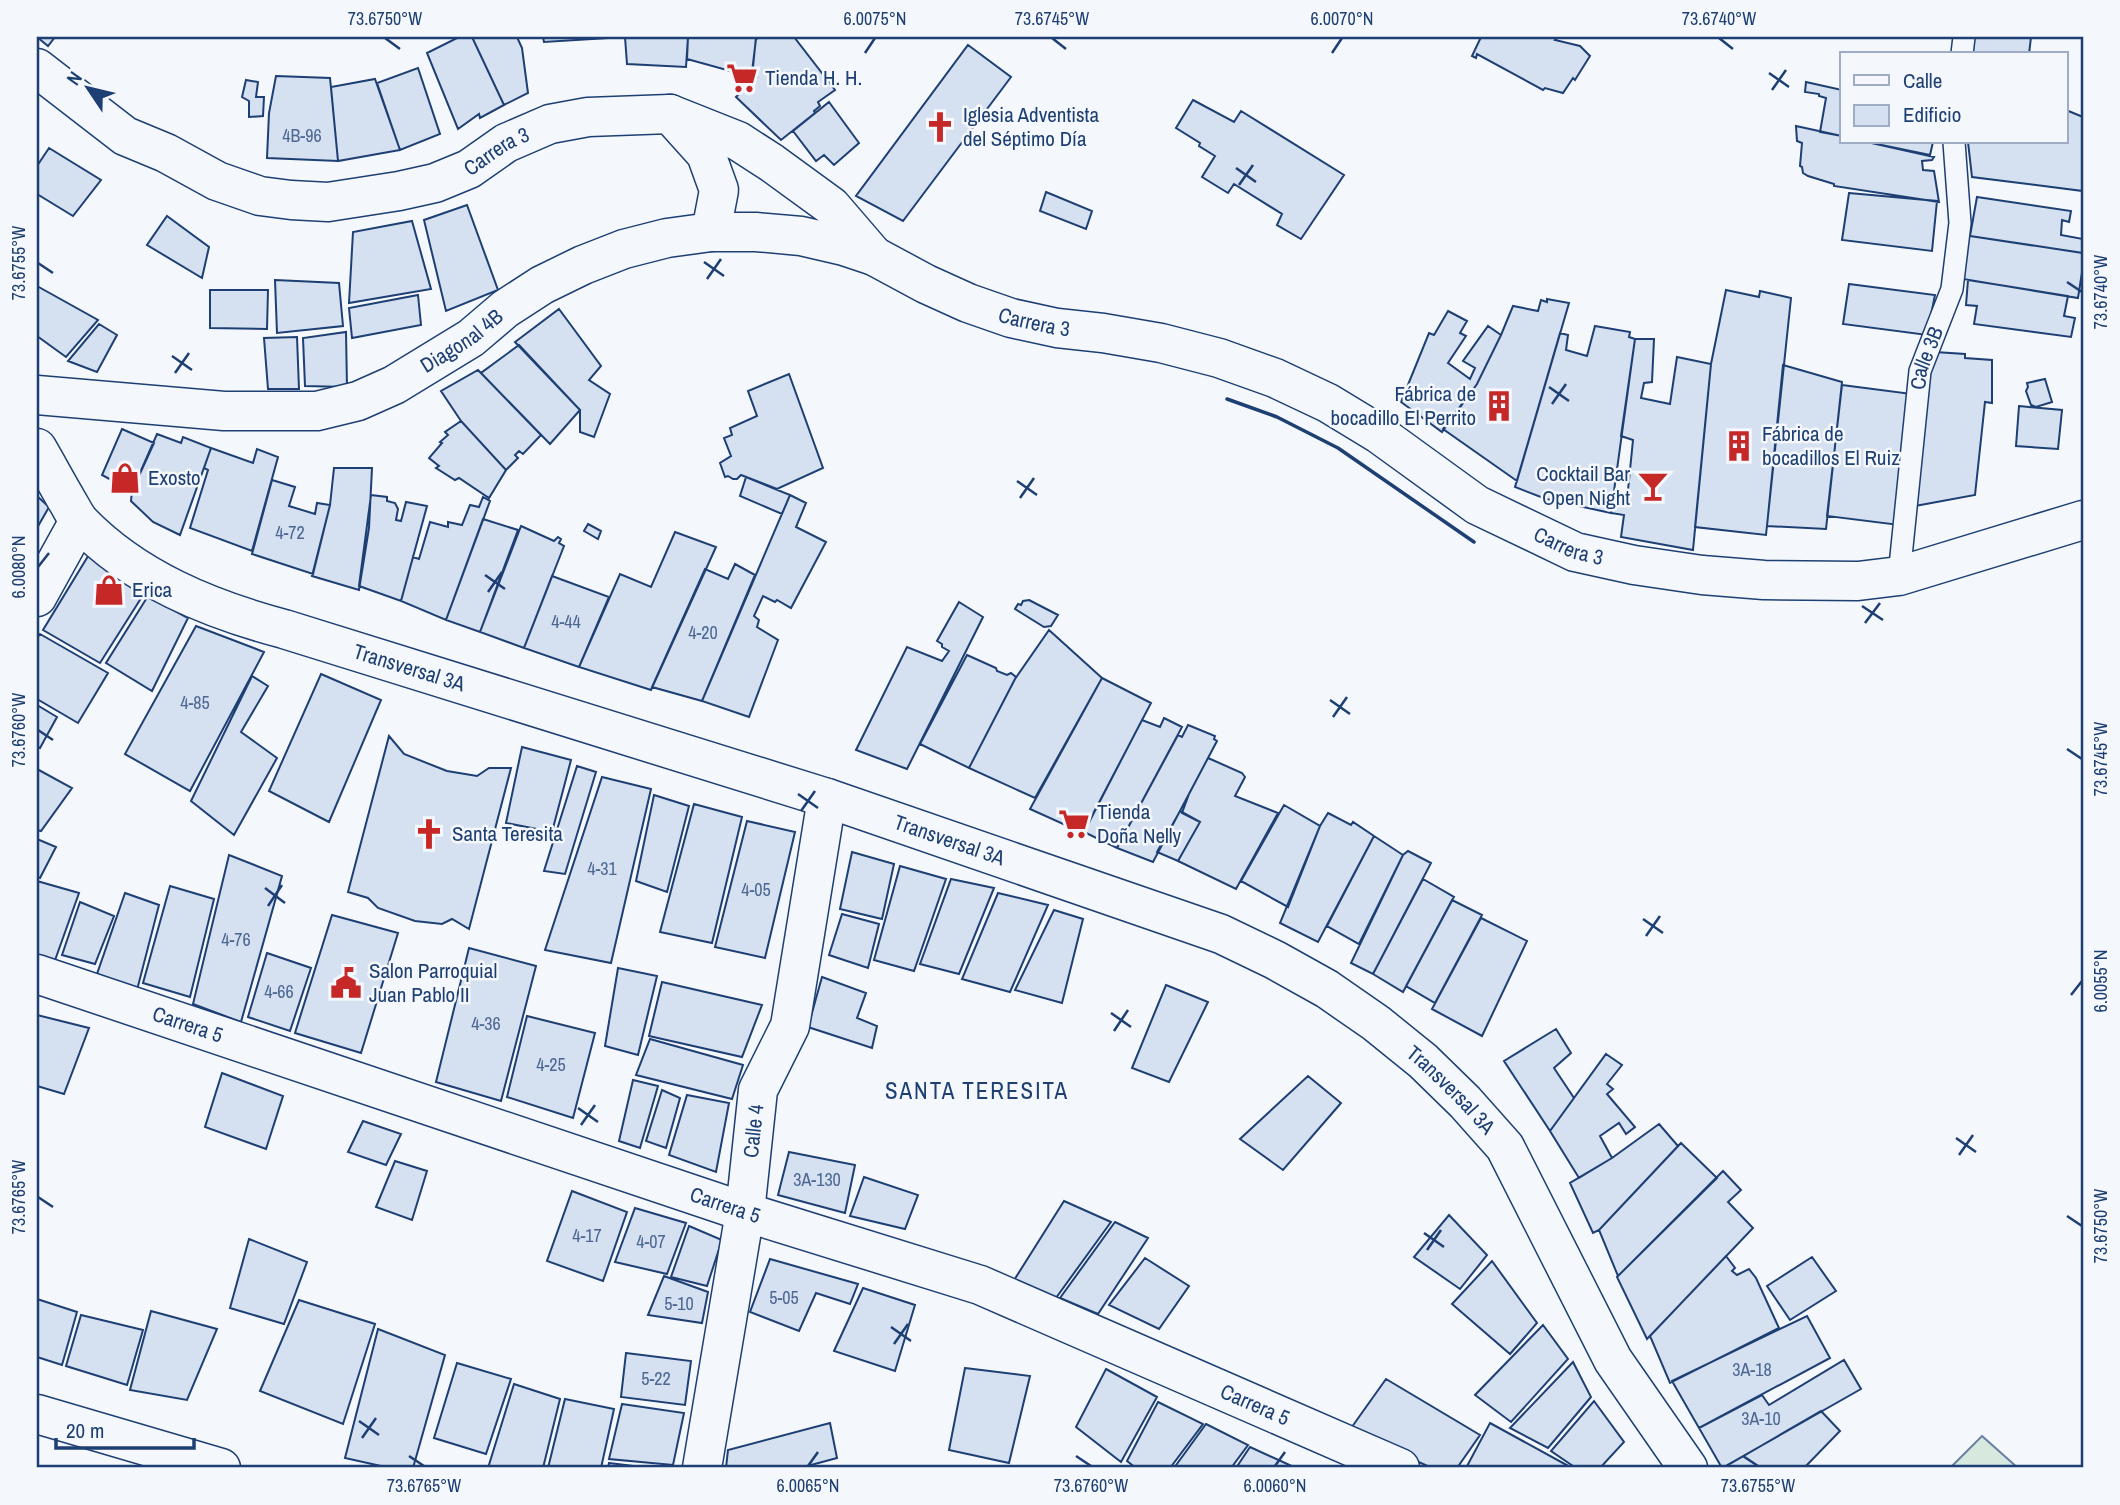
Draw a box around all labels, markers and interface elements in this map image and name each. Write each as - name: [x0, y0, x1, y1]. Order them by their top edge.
- text: 73.6750°W: [348, 6, 422, 31]
- text: 6.0075°N: [844, 6, 907, 31]
- text: 73.6745°W: [1015, 6, 1089, 31]
- text: 6.0070°N: [1311, 6, 1374, 31]
- text: 73.6740°W: [1682, 6, 1756, 31]
- north arrow: [52, 52, 122, 122]
- legend: [1840, 52, 2068, 144]
- supermarket icon: Tienda H. H.: [725, 61, 759, 95]
- place label: Tienda H. H.: [765, 63, 862, 92]
- text: N: [60, 66, 88, 90]
- text: Calle: [1903, 66, 1942, 95]
- place label: Iglesia Adventista del Séptimo Día: [963, 100, 1099, 153]
- text: Edificio: [1903, 100, 1961, 129]
- church icon: Iglesia Adventista del Séptimo Día: [923, 110, 957, 144]
- street label: Carrera 3: [458, 120, 534, 182]
- house number: 4B-96: [282, 123, 322, 148]
- text: 73.6755°W: [6, 226, 31, 300]
- text: 73.6740°W: [2088, 255, 2113, 329]
- street label: Carrera 3: [994, 300, 1071, 343]
- street label: Diagonal 4B: [415, 302, 509, 380]
- street label: Calle 3B: [1903, 322, 1950, 391]
- place label: Fábrica de bocadillo El Perrito: [1331, 379, 1476, 432]
- building icon: Fábrica de bocadillo El Perrito: [1482, 389, 1516, 423]
- place label: Fábrica de bocadillos El Ruiz: [1762, 419, 1900, 472]
- building icon: Fábrica de bocadillos El Ruiz: [1722, 429, 1756, 463]
- place label: Cocktail Bar Open Night: [1536, 459, 1630, 512]
- shop icon: Exosto: [108, 461, 142, 495]
- place label: Exosto: [148, 463, 201, 492]
- bar icon: Cocktail Bar Open Night: [1636, 469, 1670, 503]
- street label: Carrera 3: [1529, 519, 1606, 572]
- house number: 4-72: [275, 520, 305, 545]
- text: 6.0080°N: [6, 536, 31, 599]
- shop icon: Erica: [92, 573, 126, 607]
- place label: Erica: [132, 575, 173, 604]
- house number: 4-44: [551, 609, 581, 634]
- house number: 4-20: [688, 620, 718, 645]
- street label: Transversal 3A: [350, 637, 469, 699]
- house number: 4-85: [180, 690, 210, 715]
- text: 73.6760°W: [6, 693, 31, 767]
- text: 73.6745°W: [2088, 722, 2113, 796]
- place label: Tienda Doña Nelly: [1097, 797, 1182, 850]
- street label: Transversal 3A: [890, 807, 1009, 872]
- supermarket icon: Tienda Doña Nelly: [1057, 807, 1091, 841]
- church icon: Santa Teresita: [412, 817, 446, 851]
- place label: Santa Teresita: [452, 819, 563, 848]
- house number: 4-31: [587, 856, 618, 881]
- house number: 4-05: [741, 877, 771, 902]
- house number: 4-76: [221, 927, 251, 952]
- text: 6.0055°N: [2088, 950, 2113, 1013]
- place label: Salon Parroquial Juan Pablo II: [369, 956, 497, 1009]
- public building icon: Salon Parroquial Juan Pablo II: [329, 966, 363, 1000]
- house number: 4-66: [264, 979, 294, 1004]
- street label: Carrera 5: [149, 999, 227, 1050]
- house number: 4-36: [471, 1011, 501, 1036]
- street label: Transversal 3A: [1401, 1038, 1502, 1141]
- house number: 4-25: [536, 1052, 566, 1077]
- district label: SANTA TERESITA: [885, 1075, 1069, 1106]
- street label: Calle 4: [736, 1102, 770, 1159]
- text: 73.6765°W: [6, 1160, 31, 1234]
- house number: 3A-130: [793, 1167, 841, 1192]
- street label: Carrera 5: [686, 1180, 764, 1230]
- text: 73.6750°W: [2088, 1189, 2113, 1263]
- house number: 4-17: [572, 1223, 602, 1248]
- house number: 4-07: [636, 1229, 666, 1254]
- house number: 5-05: [769, 1285, 799, 1310]
- house number: 5-10: [664, 1291, 694, 1316]
- house number: 3A-18: [1732, 1357, 1772, 1382]
- house number: 5-22: [641, 1366, 671, 1391]
- street label: Carrera 5: [1216, 1377, 1294, 1432]
- house number: 3A-10: [1741, 1406, 1781, 1431]
- scale bar: [56, 1407, 194, 1451]
- text: 20 m: [66, 1416, 104, 1445]
- text: 73.6765°W: [387, 1473, 461, 1498]
- text: 6.0065°N: [777, 1473, 840, 1498]
- text: 73.6760°W: [1054, 1473, 1128, 1498]
- text: 6.0060°N: [1244, 1473, 1307, 1498]
- text: 73.6755°W: [1721, 1473, 1795, 1498]

